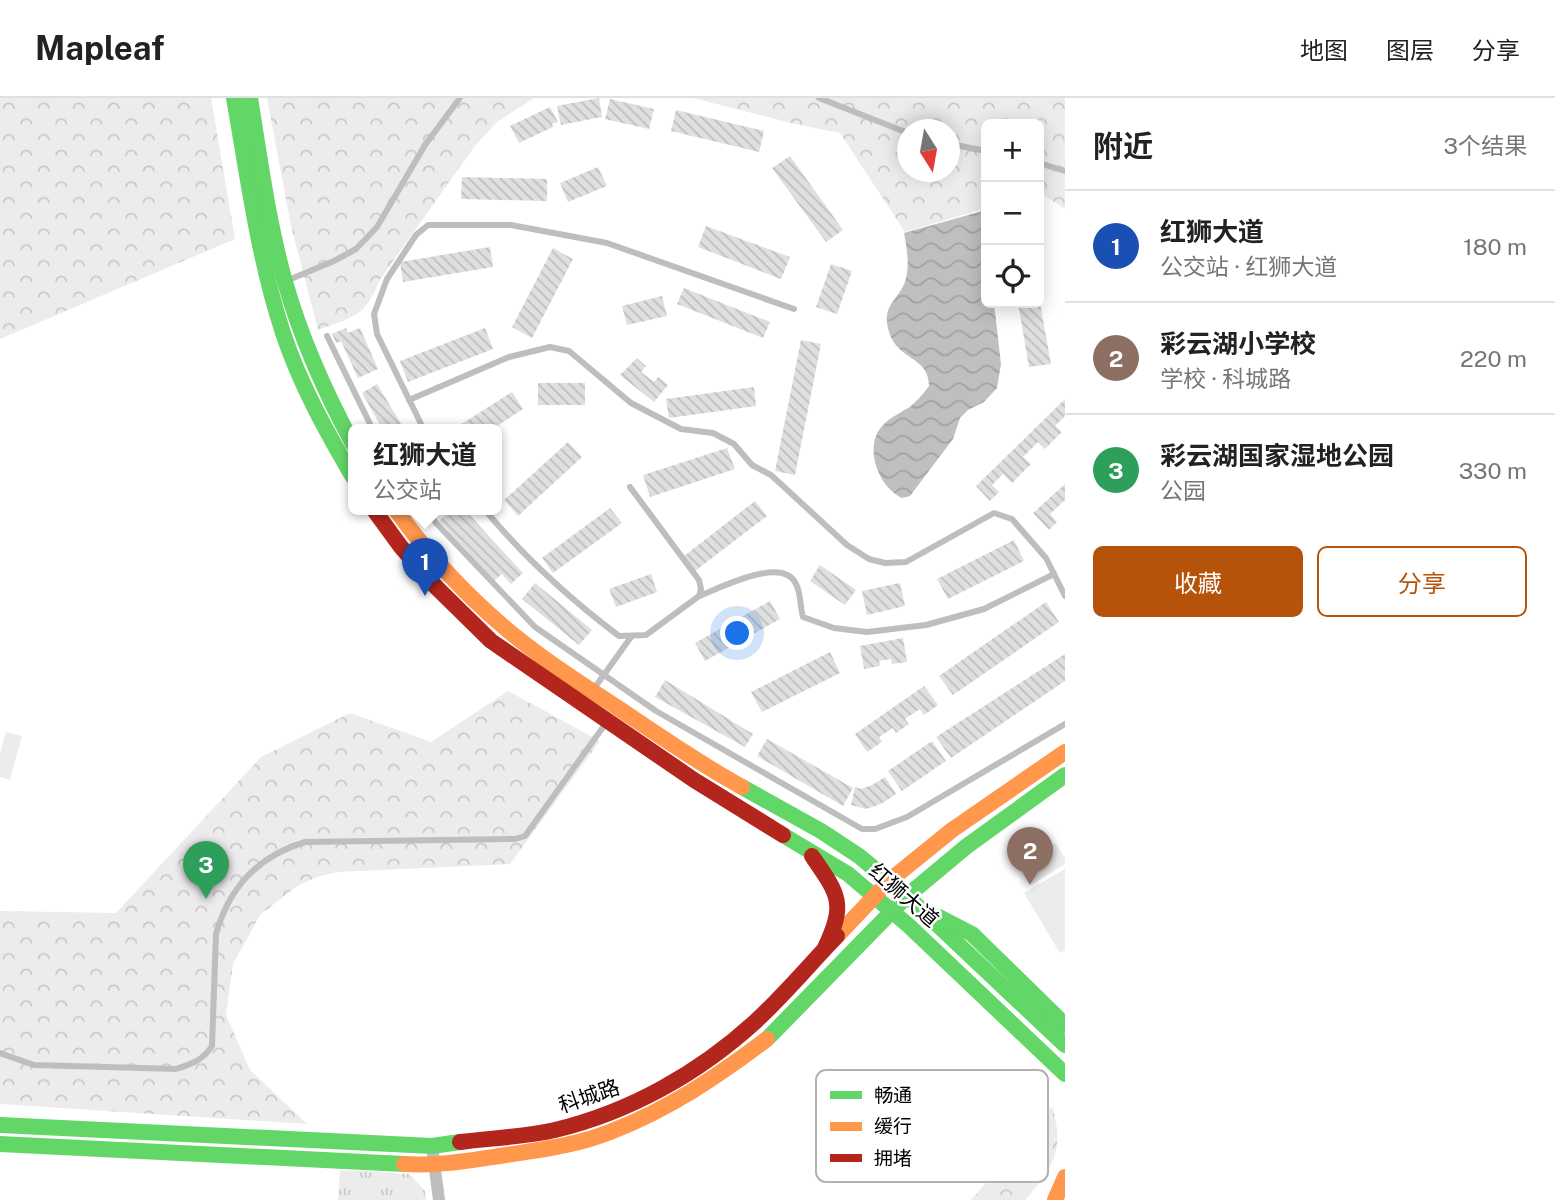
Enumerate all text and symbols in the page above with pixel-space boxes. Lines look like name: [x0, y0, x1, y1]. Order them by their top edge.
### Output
text: Mapleaf: [35, 29, 164, 67]
text: 地图: [1300, 36, 1348, 64]
text: 图层: [1386, 36, 1434, 64]
text: 分享: [1472, 36, 1520, 64]
north arrow: [897, 119, 960, 182]
map controls: [981, 119, 1044, 308]
button: +: [981, 119, 1044, 182]
text: 附近: [1093, 128, 1153, 164]
text: 3个结果: [1444, 132, 1527, 159]
button: −: [981, 182, 1044, 245]
text: 红狮大道: [1160, 216, 1264, 247]
text: 1: [1111, 233, 1121, 260]
text: 180 m: [1463, 233, 1527, 260]
button: locate: [981, 245, 1044, 308]
text: 公交站 · 红狮大道: [1160, 253, 1337, 280]
text: 彩云湖小学校: [1160, 328, 1316, 359]
text: 2: [1109, 345, 1123, 372]
text: 220 m: [1460, 345, 1527, 372]
text: 学校 · 科城路: [1160, 365, 1291, 392]
popup: [348, 424, 502, 515]
text: 红狮大道: [373, 439, 477, 470]
text: 彩云湖国家湿地公园: [1160, 440, 1394, 471]
text: 3: [1108, 457, 1124, 484]
text: 330 m: [1459, 457, 1527, 484]
text: 公交站: [373, 476, 442, 503]
text: 公园: [1160, 477, 1206, 504]
pin: 1: [402, 538, 448, 596]
button: 收藏: [1093, 546, 1303, 617]
button: 分享: [1317, 546, 1527, 617]
your location: [720, 616, 754, 650]
pin: 2: [1007, 827, 1053, 885]
pin: 3: [183, 841, 229, 899]
street label: 红狮大道: [864, 858, 944, 932]
legend: [816, 1070, 1048, 1182]
street label: 科城路: [555, 1074, 623, 1118]
text: 畅通: [874, 1084, 912, 1106]
text: 缓行: [874, 1115, 912, 1137]
text: 拥堵: [874, 1147, 912, 1169]

